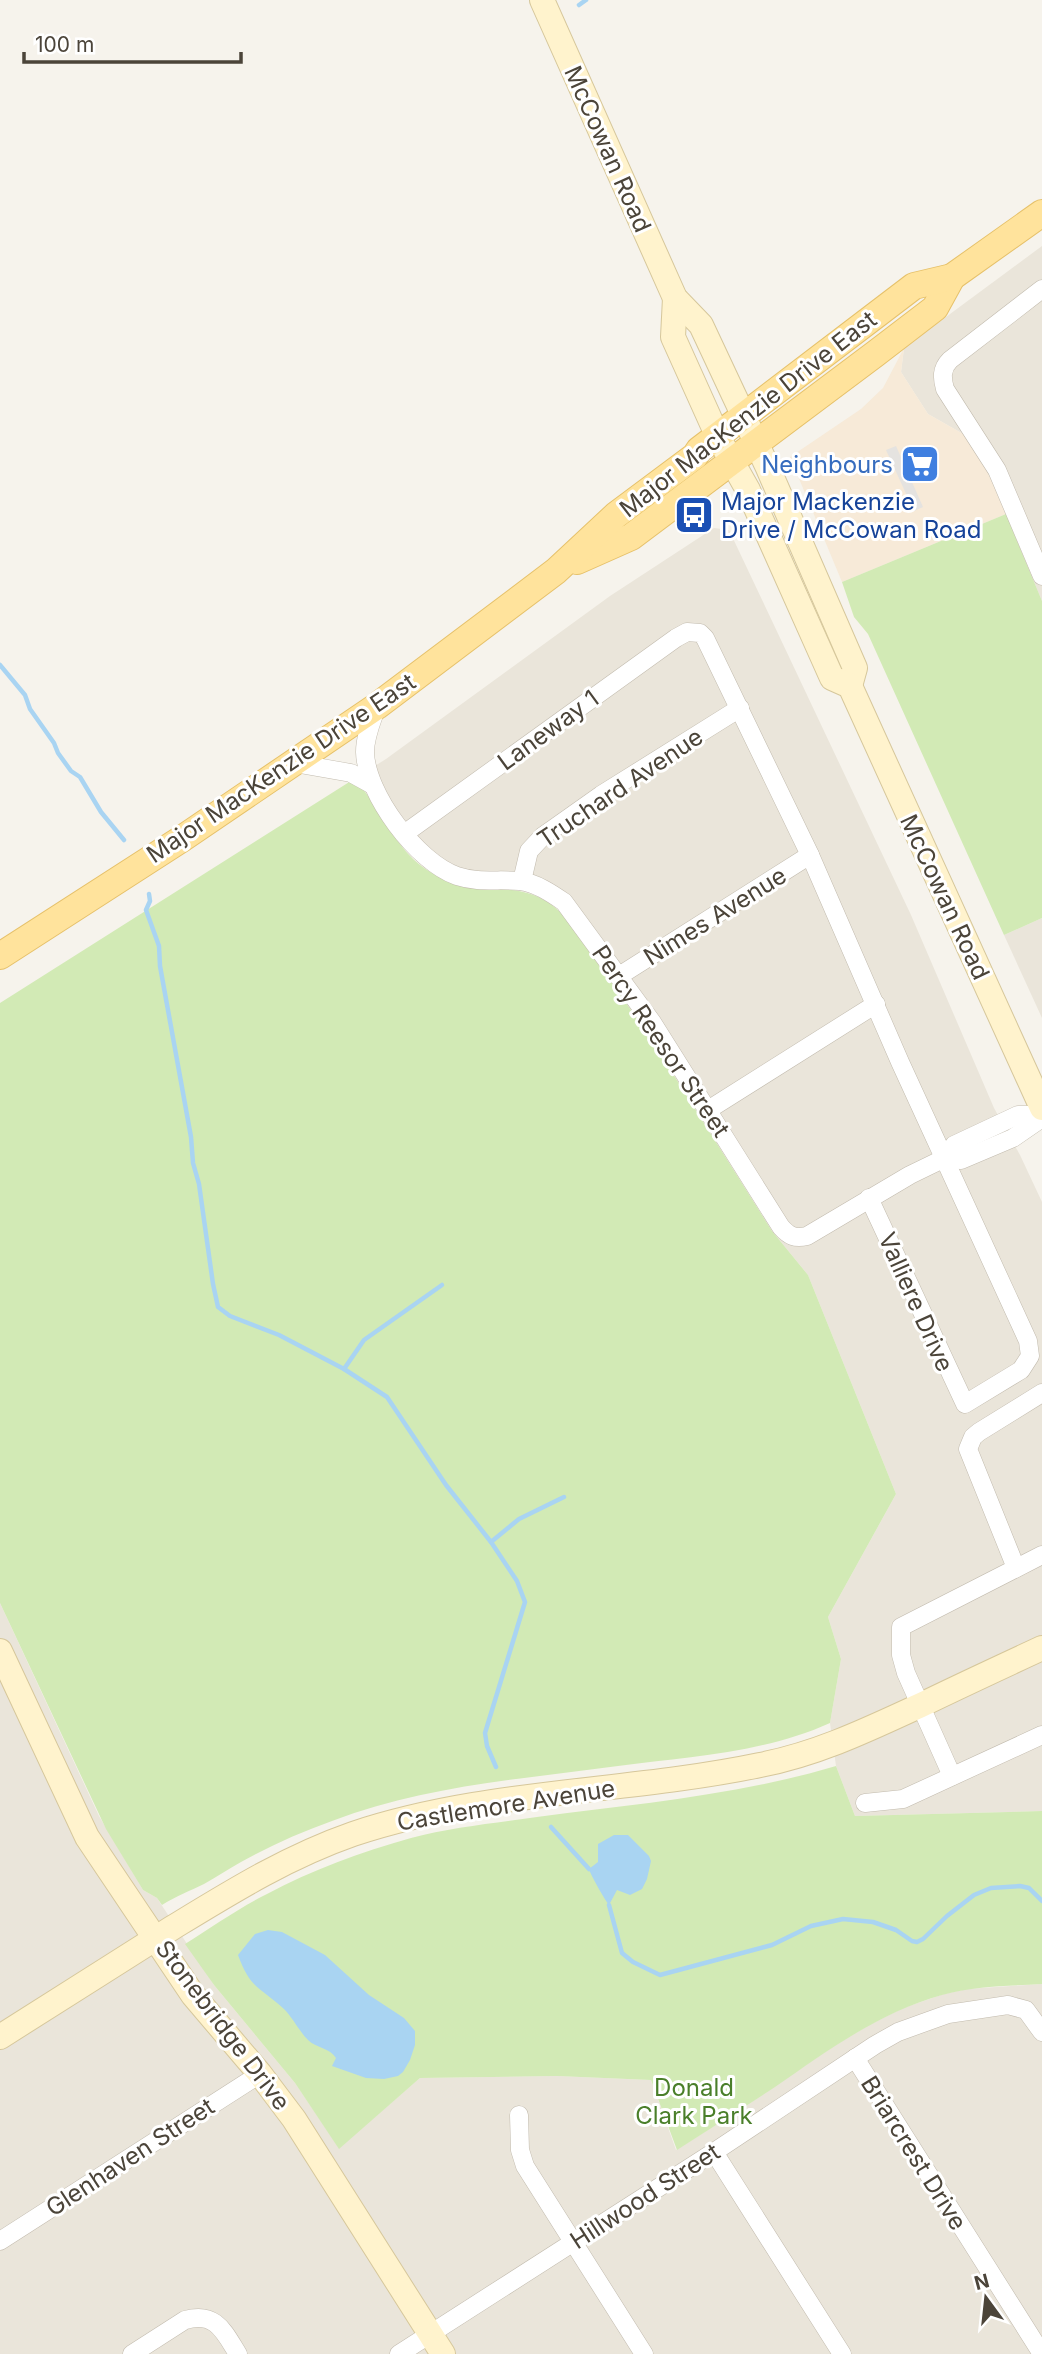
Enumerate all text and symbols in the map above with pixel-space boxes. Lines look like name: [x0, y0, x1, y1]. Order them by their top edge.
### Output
scale bar: [24, 21, 242, 65]
text: 100 m: [35, 32, 94, 57]
street label: McCowan Road: [558, 61, 658, 237]
street label: Major MacKenzie Drive East: [614, 305, 882, 523]
supermarket icon: Neighbours: [899, 443, 941, 485]
place label: Neighbours: [761, 450, 893, 479]
place label: Major Mackenzie Drive / McCowan Road: [721, 487, 982, 544]
bus stop icon: Major Mackenzie Drive / McCowan Road: [673, 494, 715, 536]
street label: Major MacKenzie Drive East: [141, 667, 421, 869]
street label: Laneway 1: [492, 684, 604, 776]
street label: Truchard Avenue: [532, 722, 708, 854]
street label: McCowan Road: [894, 810, 996, 984]
street label: Nimes Avenue: [638, 861, 792, 971]
street label: Percy Reesor Street: [586, 940, 736, 1142]
street label: Valliere Drive: [872, 1228, 960, 1376]
street label: Castlemore Avenue: [395, 1773, 617, 1837]
street label: Stonebridge Drive: [150, 1934, 296, 2116]
street label: Briarcrest Drive: [855, 2071, 973, 2235]
park label: Donald Clark Park: [635, 2073, 753, 2130]
street label: Glenhaven Street: [40, 2092, 220, 2222]
street label: Hillwood Street: [565, 2137, 725, 2255]
north arrow: [951, 2263, 1021, 2333]
text: N: [972, 2269, 992, 2295]

